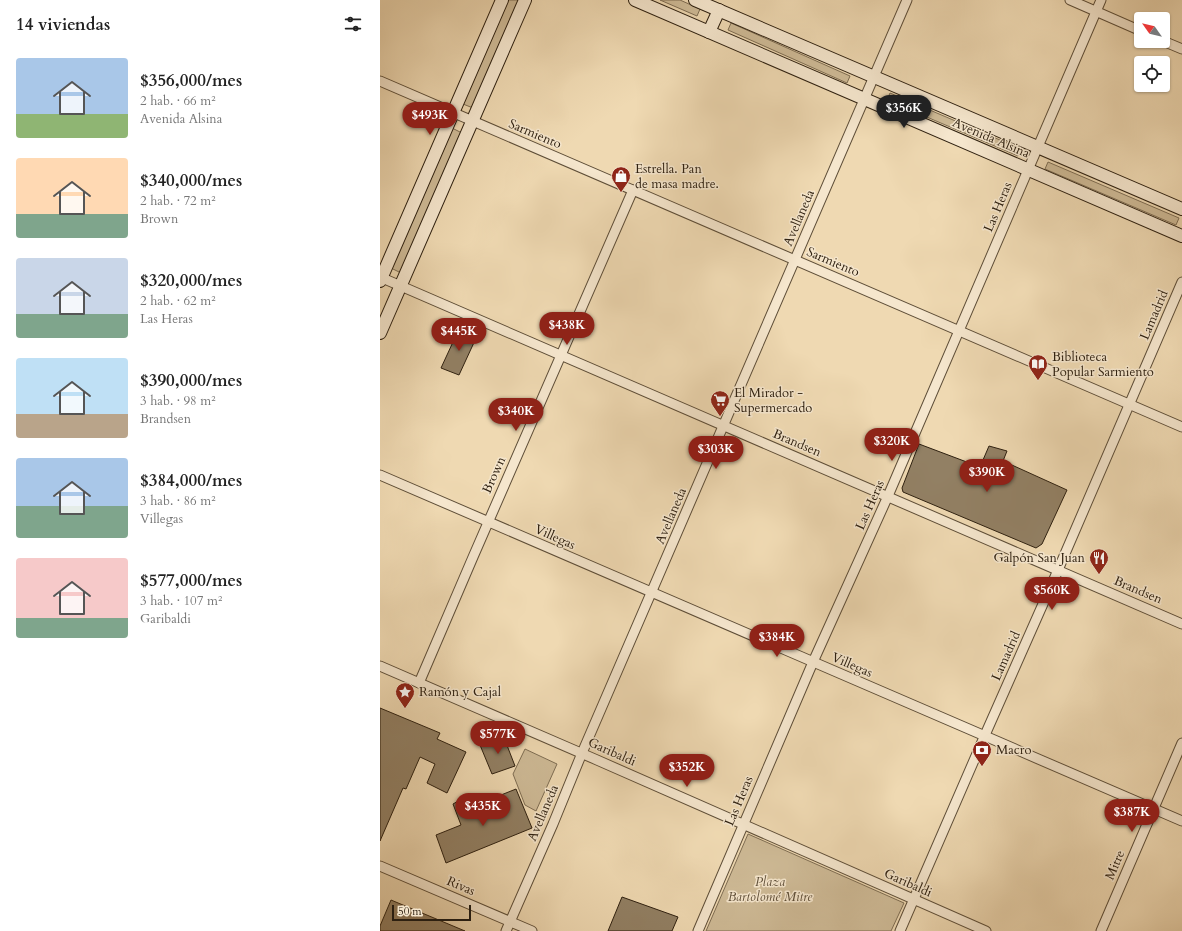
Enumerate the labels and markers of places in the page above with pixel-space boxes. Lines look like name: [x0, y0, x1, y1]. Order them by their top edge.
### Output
pin: $356K: [876, 95, 932, 129]
pin: $493K: [402, 102, 458, 136]
place label: Estrella. Pan de masa madre.: [635, 160, 719, 193]
shop icon: Estrella. Pan de masa madre.: [610, 165, 632, 193]
pin: $438K: [539, 312, 595, 346]
pin: $445K: [431, 318, 487, 352]
place label: Biblioteca Popular Sarmiento: [1052, 348, 1154, 381]
library icon: Biblioteca Popular Sarmiento: [1027, 353, 1049, 381]
place label: El Mirador - Supermercado: [734, 384, 812, 417]
supermarket icon: El Mirador - Supermercado: [709, 389, 731, 417]
pin: $340K: [488, 398, 544, 432]
pin: $320K: [864, 428, 920, 462]
pin: $303K: [688, 436, 744, 470]
pin: $390K: [959, 459, 1015, 493]
restaurant icon: Galpón San Juan: [1088, 547, 1110, 575]
place label: Galpón San Juan: [993, 549, 1086, 567]
pin: $560K: [1024, 577, 1080, 611]
pin: $384K: [749, 624, 805, 658]
place icon: Ramón y Cajal: [394, 681, 416, 709]
place label: Ramón y Cajal: [419, 683, 502, 701]
pin: $577K: [470, 721, 526, 755]
bank icon: Macro: [971, 739, 993, 767]
place label: Macro: [996, 741, 1032, 759]
pin: $352K: [659, 754, 715, 788]
pin: $435K: [455, 793, 511, 827]
pin: $387K: [1104, 799, 1160, 833]

